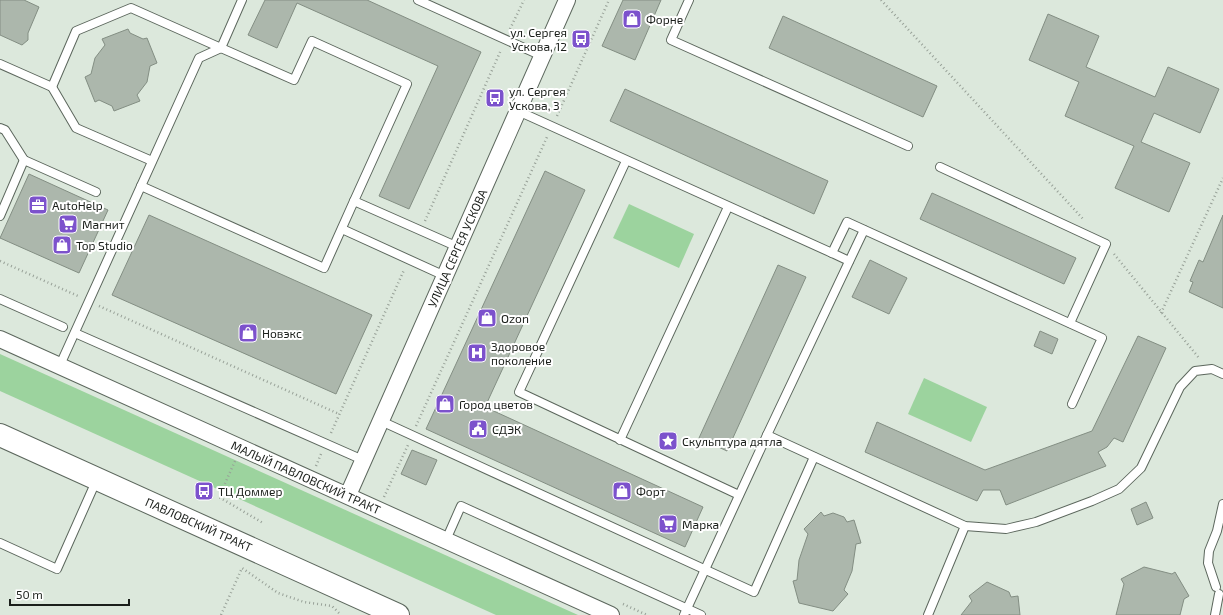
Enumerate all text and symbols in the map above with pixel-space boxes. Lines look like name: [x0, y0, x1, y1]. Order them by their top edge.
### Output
shop icon: Форне: [621, 8, 643, 30]
place label: Форне: [646, 12, 683, 26]
place label: ул. Сергея Ускова, 12: [510, 25, 567, 53]
bus stop icon: ул. Сергея Ускова, 12: [570, 28, 592, 50]
place label: ул. Сергея Ускова, 3: [509, 84, 566, 112]
bus stop icon: ул. Сергея Ускова, 3: [484, 87, 506, 109]
street label: УЛИЦА СЕРГЕЯ УСКОВА: [425, 186, 490, 309]
office icon: AutoHelp: [27, 194, 49, 216]
place label: AutoHelp: [52, 198, 103, 212]
supermarket icon: Магнит: [57, 213, 79, 235]
place label: Магнит: [82, 217, 125, 231]
shop icon: Top Studio: [51, 234, 73, 256]
place label: Top Studio: [76, 238, 133, 252]
shop icon: Ozon: [476, 307, 498, 329]
place label: Ozon: [501, 311, 529, 325]
shop icon: Новэкс: [237, 322, 259, 344]
place label: Новэкс: [262, 326, 302, 340]
place label: Здоровое поколение: [491, 339, 552, 367]
hospital icon: Здоровое поколение: [466, 342, 488, 364]
shop icon: Город цветов: [434, 393, 456, 415]
place label: Город цветов: [459, 397, 533, 411]
public building icon: СДЭК: [467, 418, 489, 440]
place label: СДЭК: [492, 422, 521, 436]
place icon: Скульптура дятла: [657, 430, 679, 452]
place label: Скульптура дятла: [682, 434, 782, 449]
street label: МАЛЫЙ ПАВЛОВСКИЙ ТРАКТ: [229, 438, 383, 516]
bus stop icon: ТЦ Доммер: [193, 480, 215, 502]
shop icon: Форт: [611, 480, 633, 502]
place label: ТЦ Доммер: [218, 484, 283, 498]
place label: Форт: [636, 484, 666, 498]
street label: ПАВЛОВСКИЙ ТРАКТ: [144, 494, 254, 554]
supermarket icon: Марка: [657, 513, 679, 535]
place label: Марка: [682, 517, 719, 531]
scale bar: [10, 581, 129, 607]
text: 50 m: [16, 587, 43, 601]

